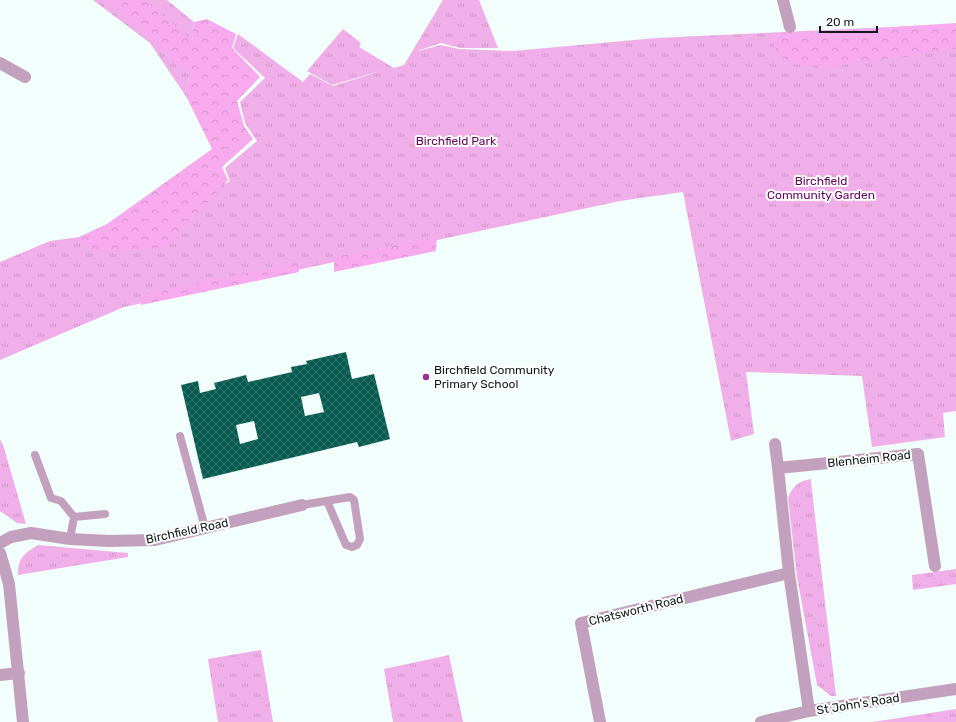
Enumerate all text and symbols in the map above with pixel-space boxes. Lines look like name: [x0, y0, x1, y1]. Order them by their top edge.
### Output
scale bar: [820, 8, 877, 34]
text: 20 m: [826, 15, 854, 29]
park label: Birchfield Park: [416, 134, 497, 148]
park label: Birchfield Community Garden: [767, 174, 875, 202]
place label: Birchfield Community Primary School: [434, 363, 555, 391]
marker: Birchfield Community Primary School: [421, 372, 431, 382]
street label: Blenheim Road: [827, 448, 911, 470]
street label: Birchfield Road: [144, 515, 230, 547]
street label: Chatsworth Road: [587, 591, 685, 629]
street label: St John's Road: [816, 691, 900, 717]

